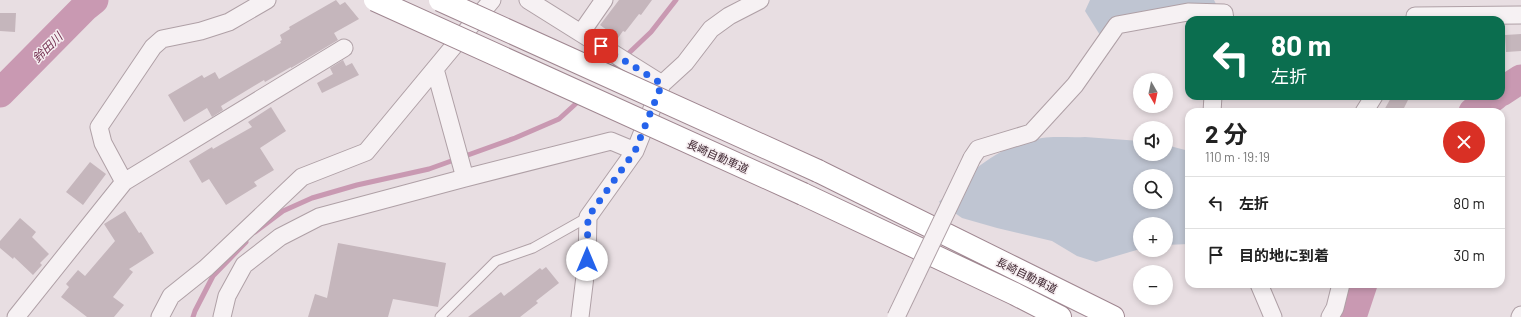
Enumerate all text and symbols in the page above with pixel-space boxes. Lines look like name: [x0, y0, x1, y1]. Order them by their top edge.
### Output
water label: 鈴田川: [29, 28, 66, 65]
text: 80 m: [1271, 28, 1331, 62]
pin: [584, 29, 618, 63]
icon: left: [1205, 32, 1257, 84]
icon: arrive: [590, 35, 612, 57]
text: 左折: [1271, 65, 1307, 87]
north arrow: [1133, 73, 1173, 113]
map controls: [1133, 73, 1173, 305]
text: 2 分: [1205, 119, 1247, 148]
button: sound: [1133, 121, 1173, 161]
button: close: [1443, 121, 1485, 163]
street label: 長崎自動車道: [685, 137, 751, 175]
text: 110 m · 19:19: [1205, 149, 1270, 165]
button: search: [1133, 169, 1173, 209]
icon: left: [1205, 192, 1227, 214]
text: 左折: [1239, 194, 1269, 212]
text: 80 m: [1453, 194, 1485, 212]
button: +: [1133, 217, 1173, 257]
position arrow: [566, 239, 608, 281]
icon: arrive: [1205, 244, 1227, 266]
text: 目的地に到着: [1239, 246, 1329, 264]
text: 30 m: [1453, 246, 1485, 264]
street label: 長崎自動車道: [994, 255, 1060, 295]
button: −: [1133, 265, 1173, 305]

